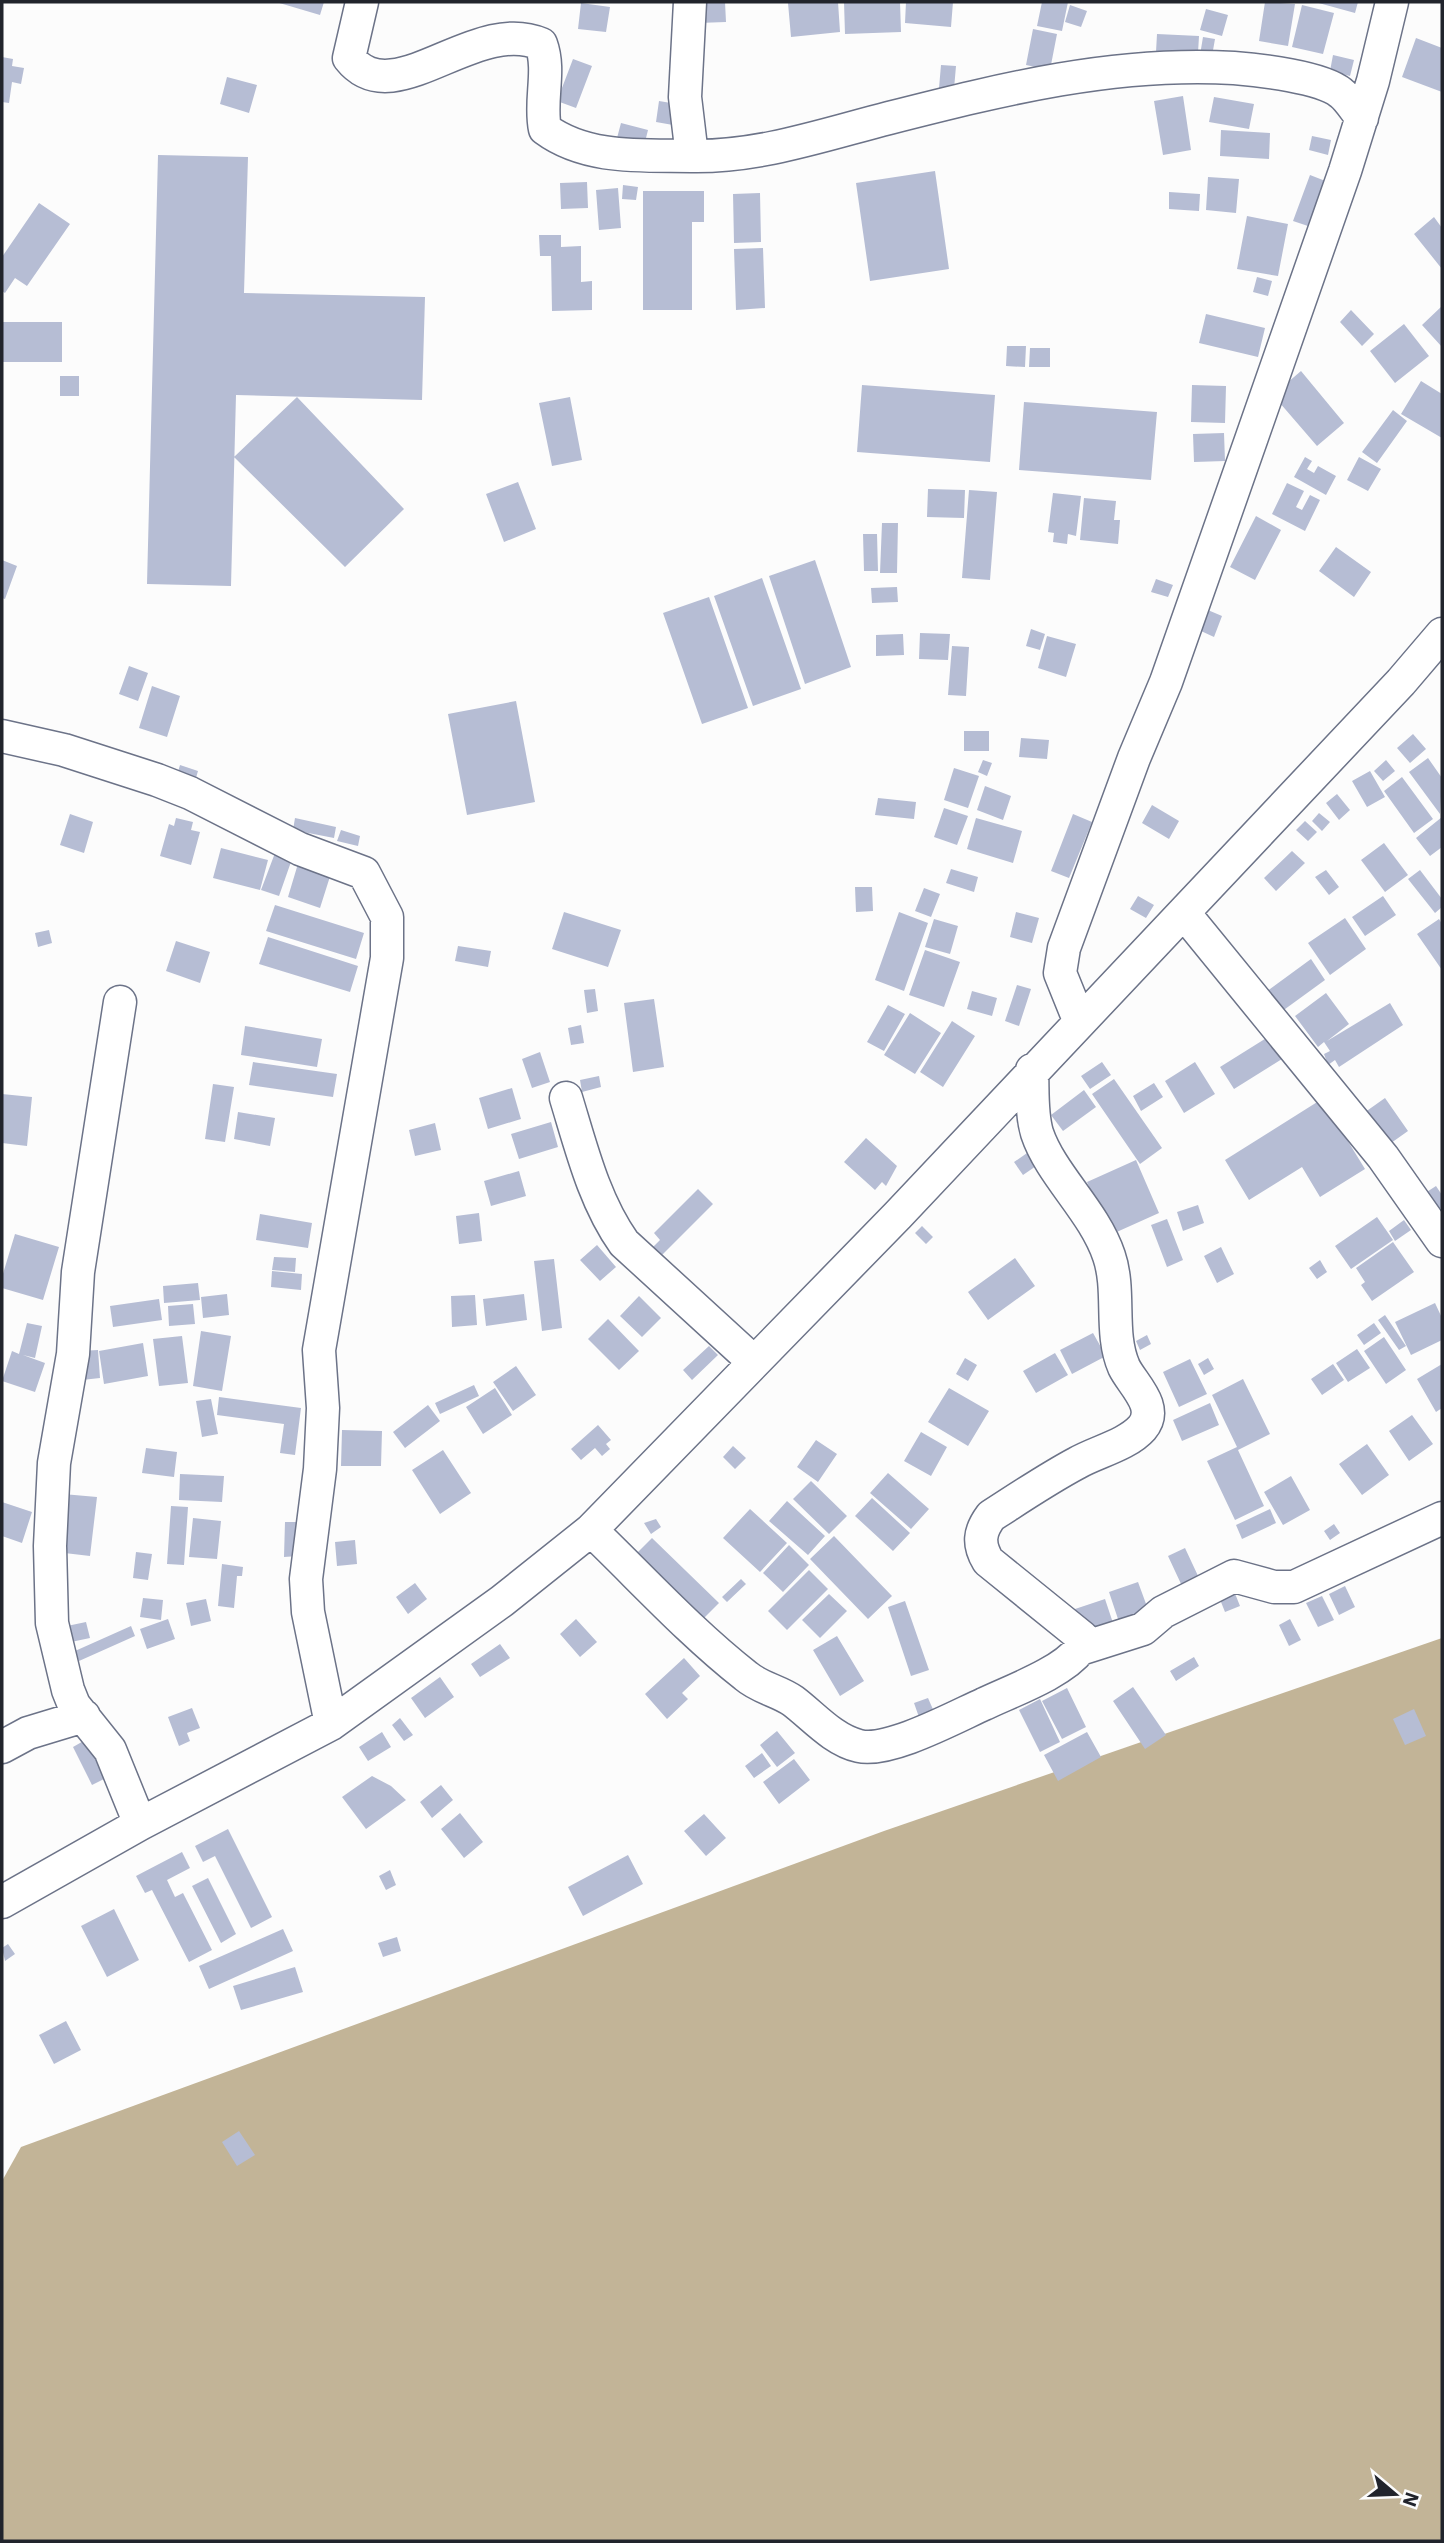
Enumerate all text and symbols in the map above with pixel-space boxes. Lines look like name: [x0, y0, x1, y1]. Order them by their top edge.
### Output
north arrow: [1360, 2459, 1430, 2529]
text: N: [1397, 2489, 1425, 2510]

